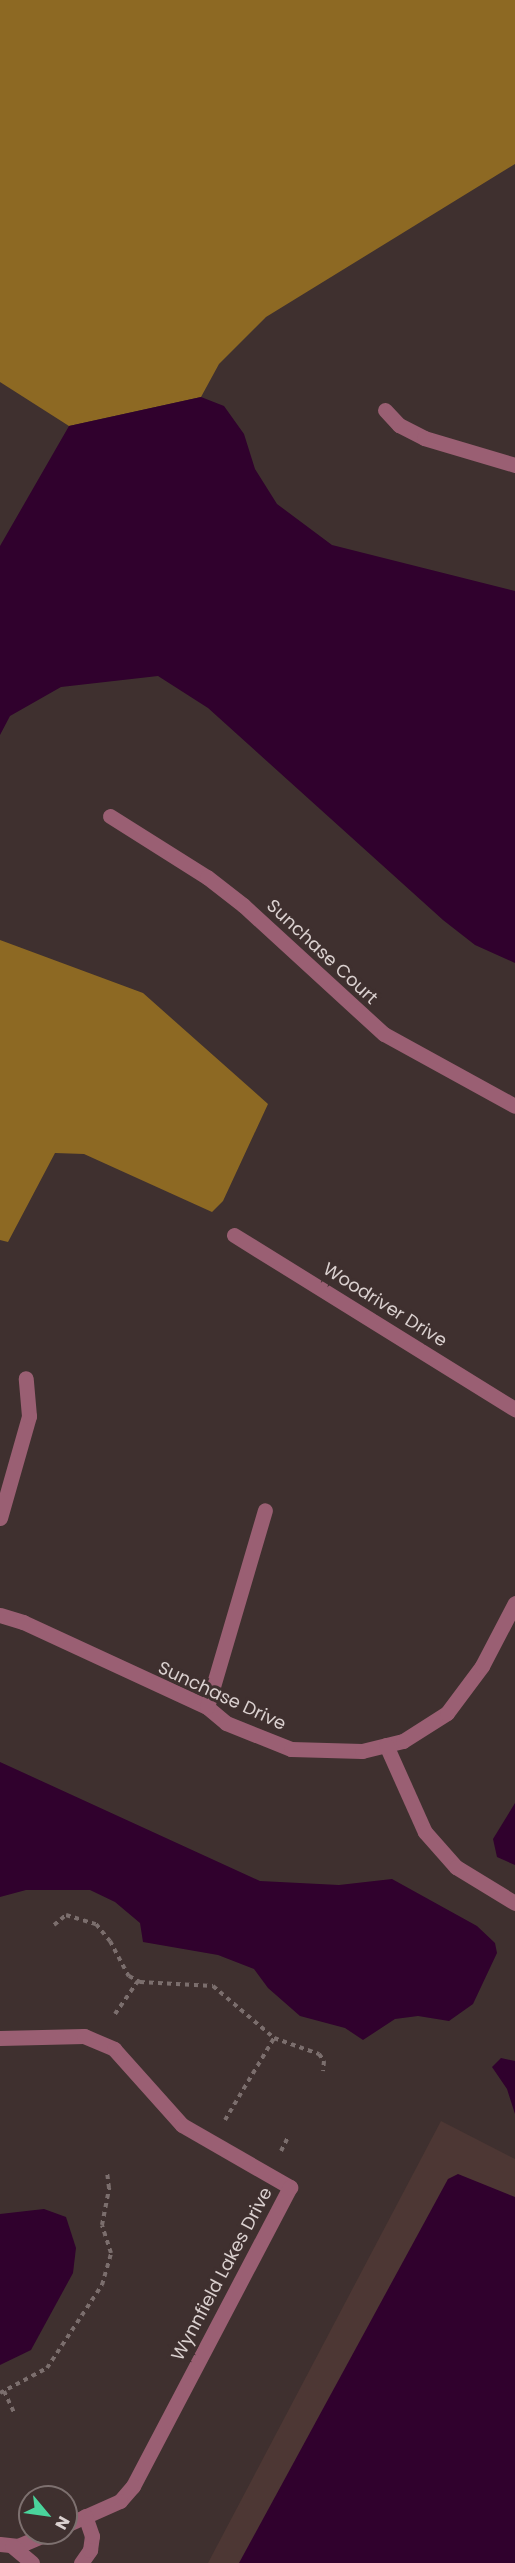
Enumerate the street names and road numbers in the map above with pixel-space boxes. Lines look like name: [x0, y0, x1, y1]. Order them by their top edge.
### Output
street label: Sunchase Court: [262, 895, 382, 1009]
street label: Woodriver Drive: [319, 1258, 451, 1352]
street label: Sunchase Drive: [155, 1657, 289, 1735]
street label: Wynnfield Lakes Drive: [167, 2184, 277, 2364]

